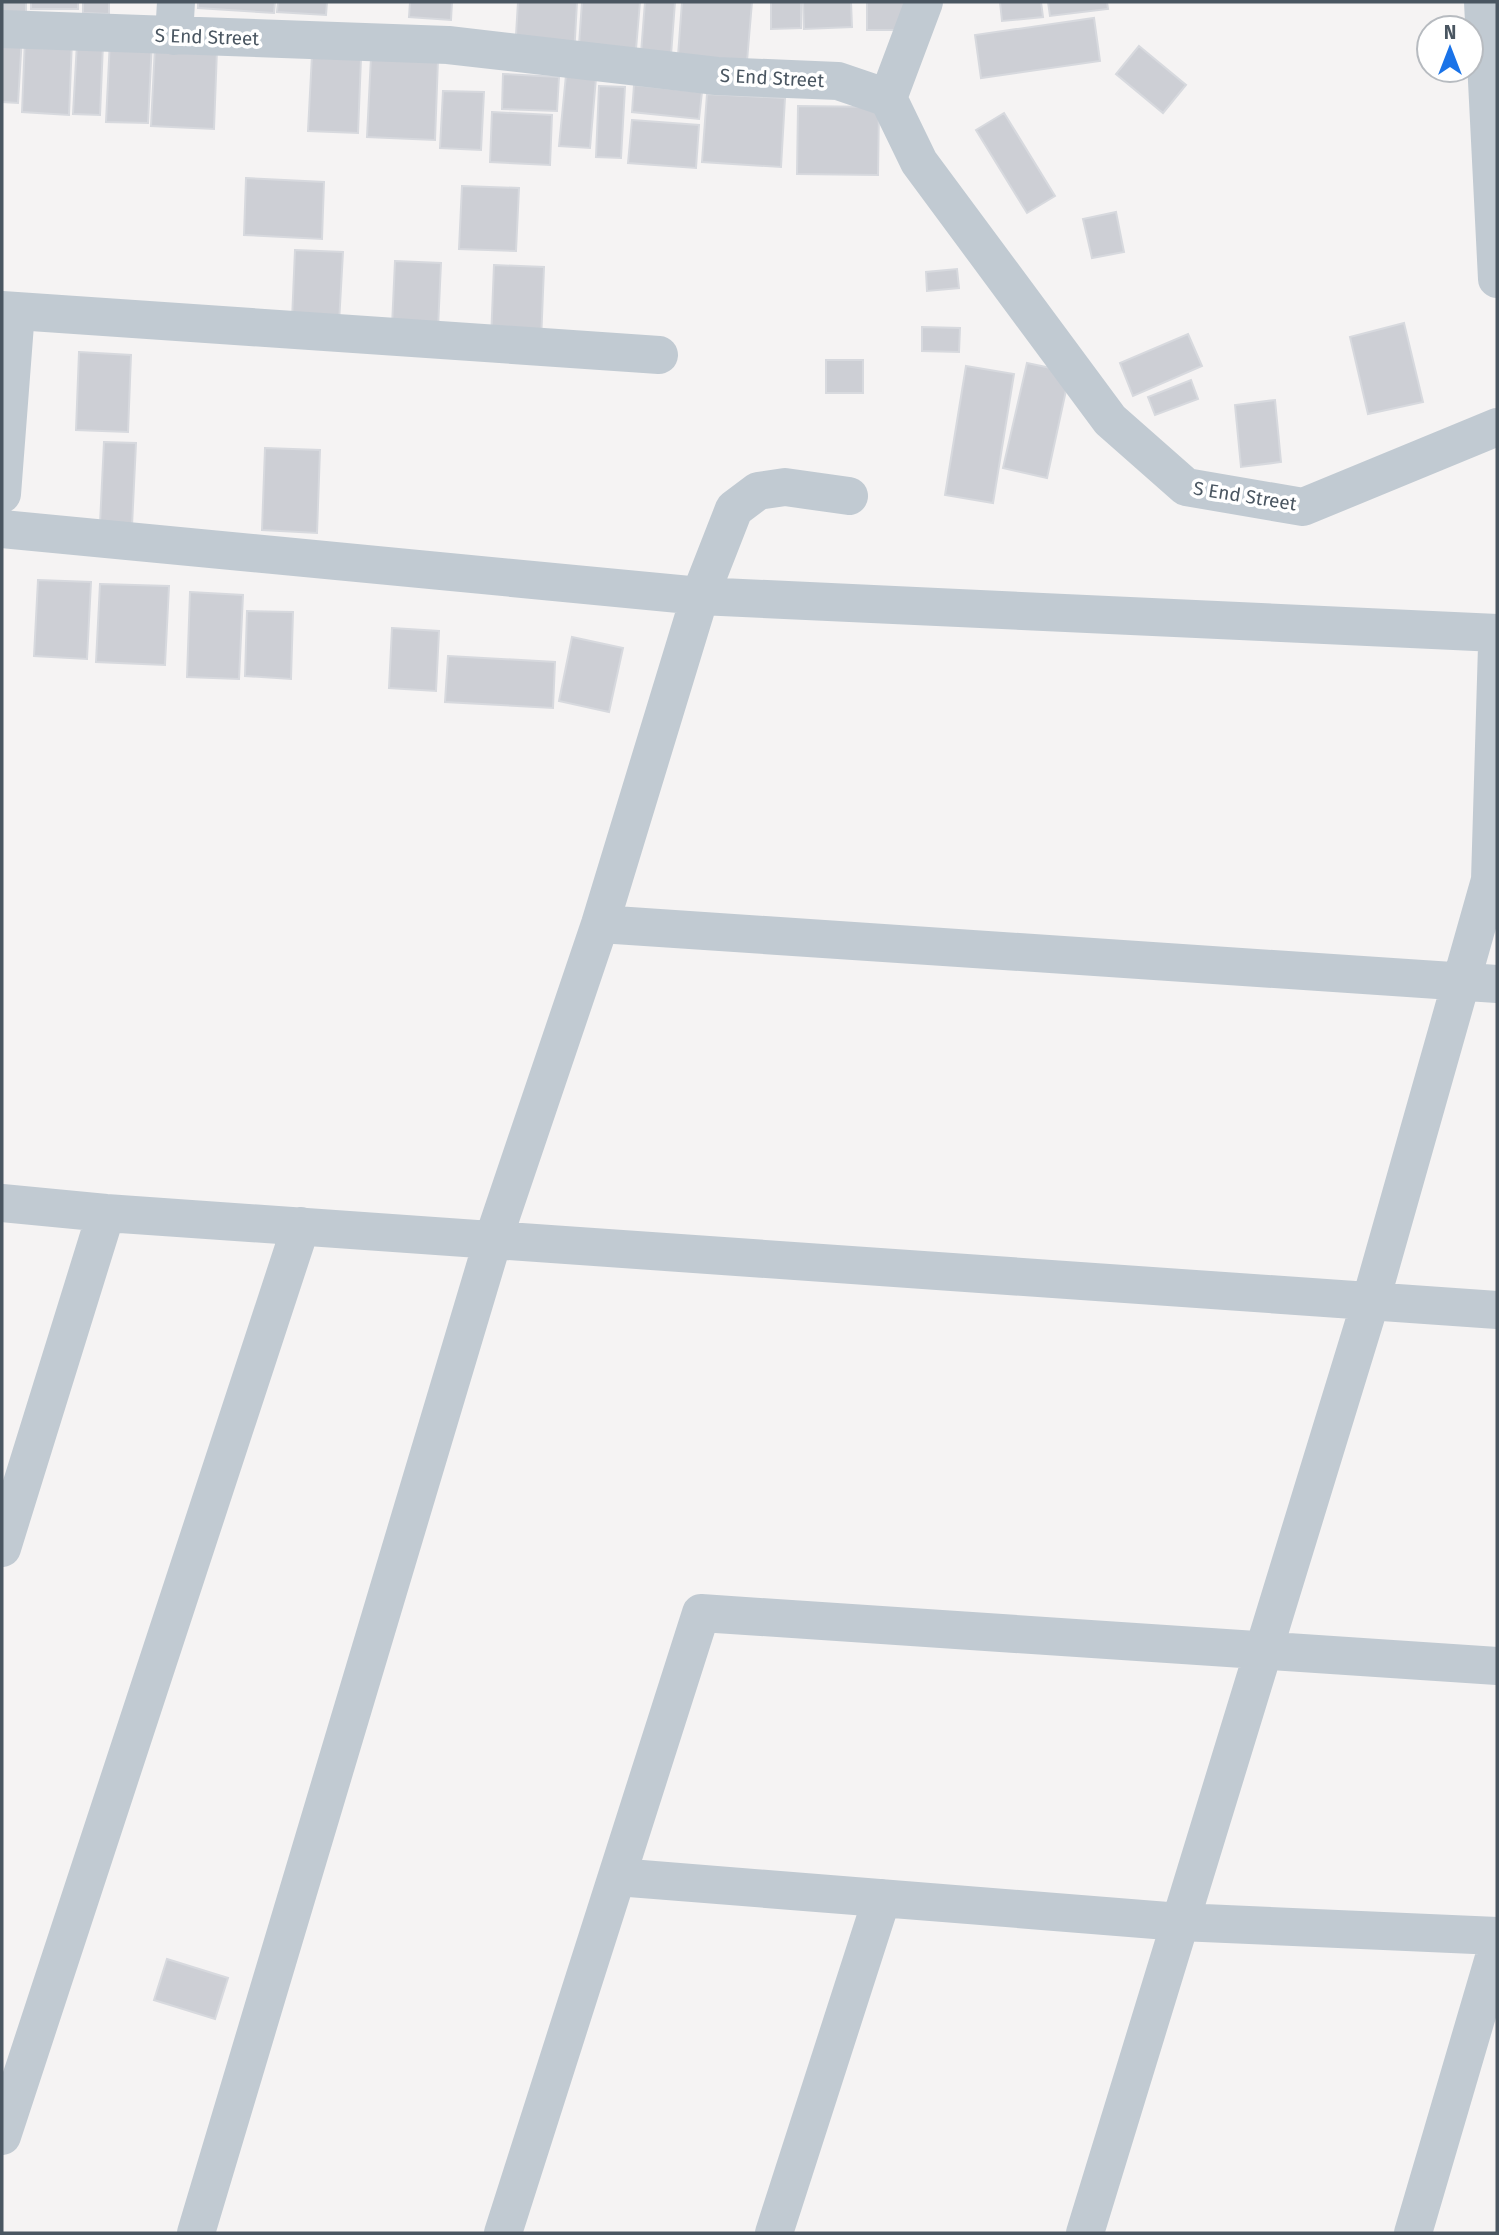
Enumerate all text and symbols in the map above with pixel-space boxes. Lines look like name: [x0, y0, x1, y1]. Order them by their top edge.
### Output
north arrow: [1415, 14, 1485, 84]
text: N: [1444, 21, 1456, 44]
street label: S End Street: [154, 24, 260, 50]
street label: S End Street: [719, 64, 825, 92]
street label: S End Street: [1192, 476, 1299, 516]

